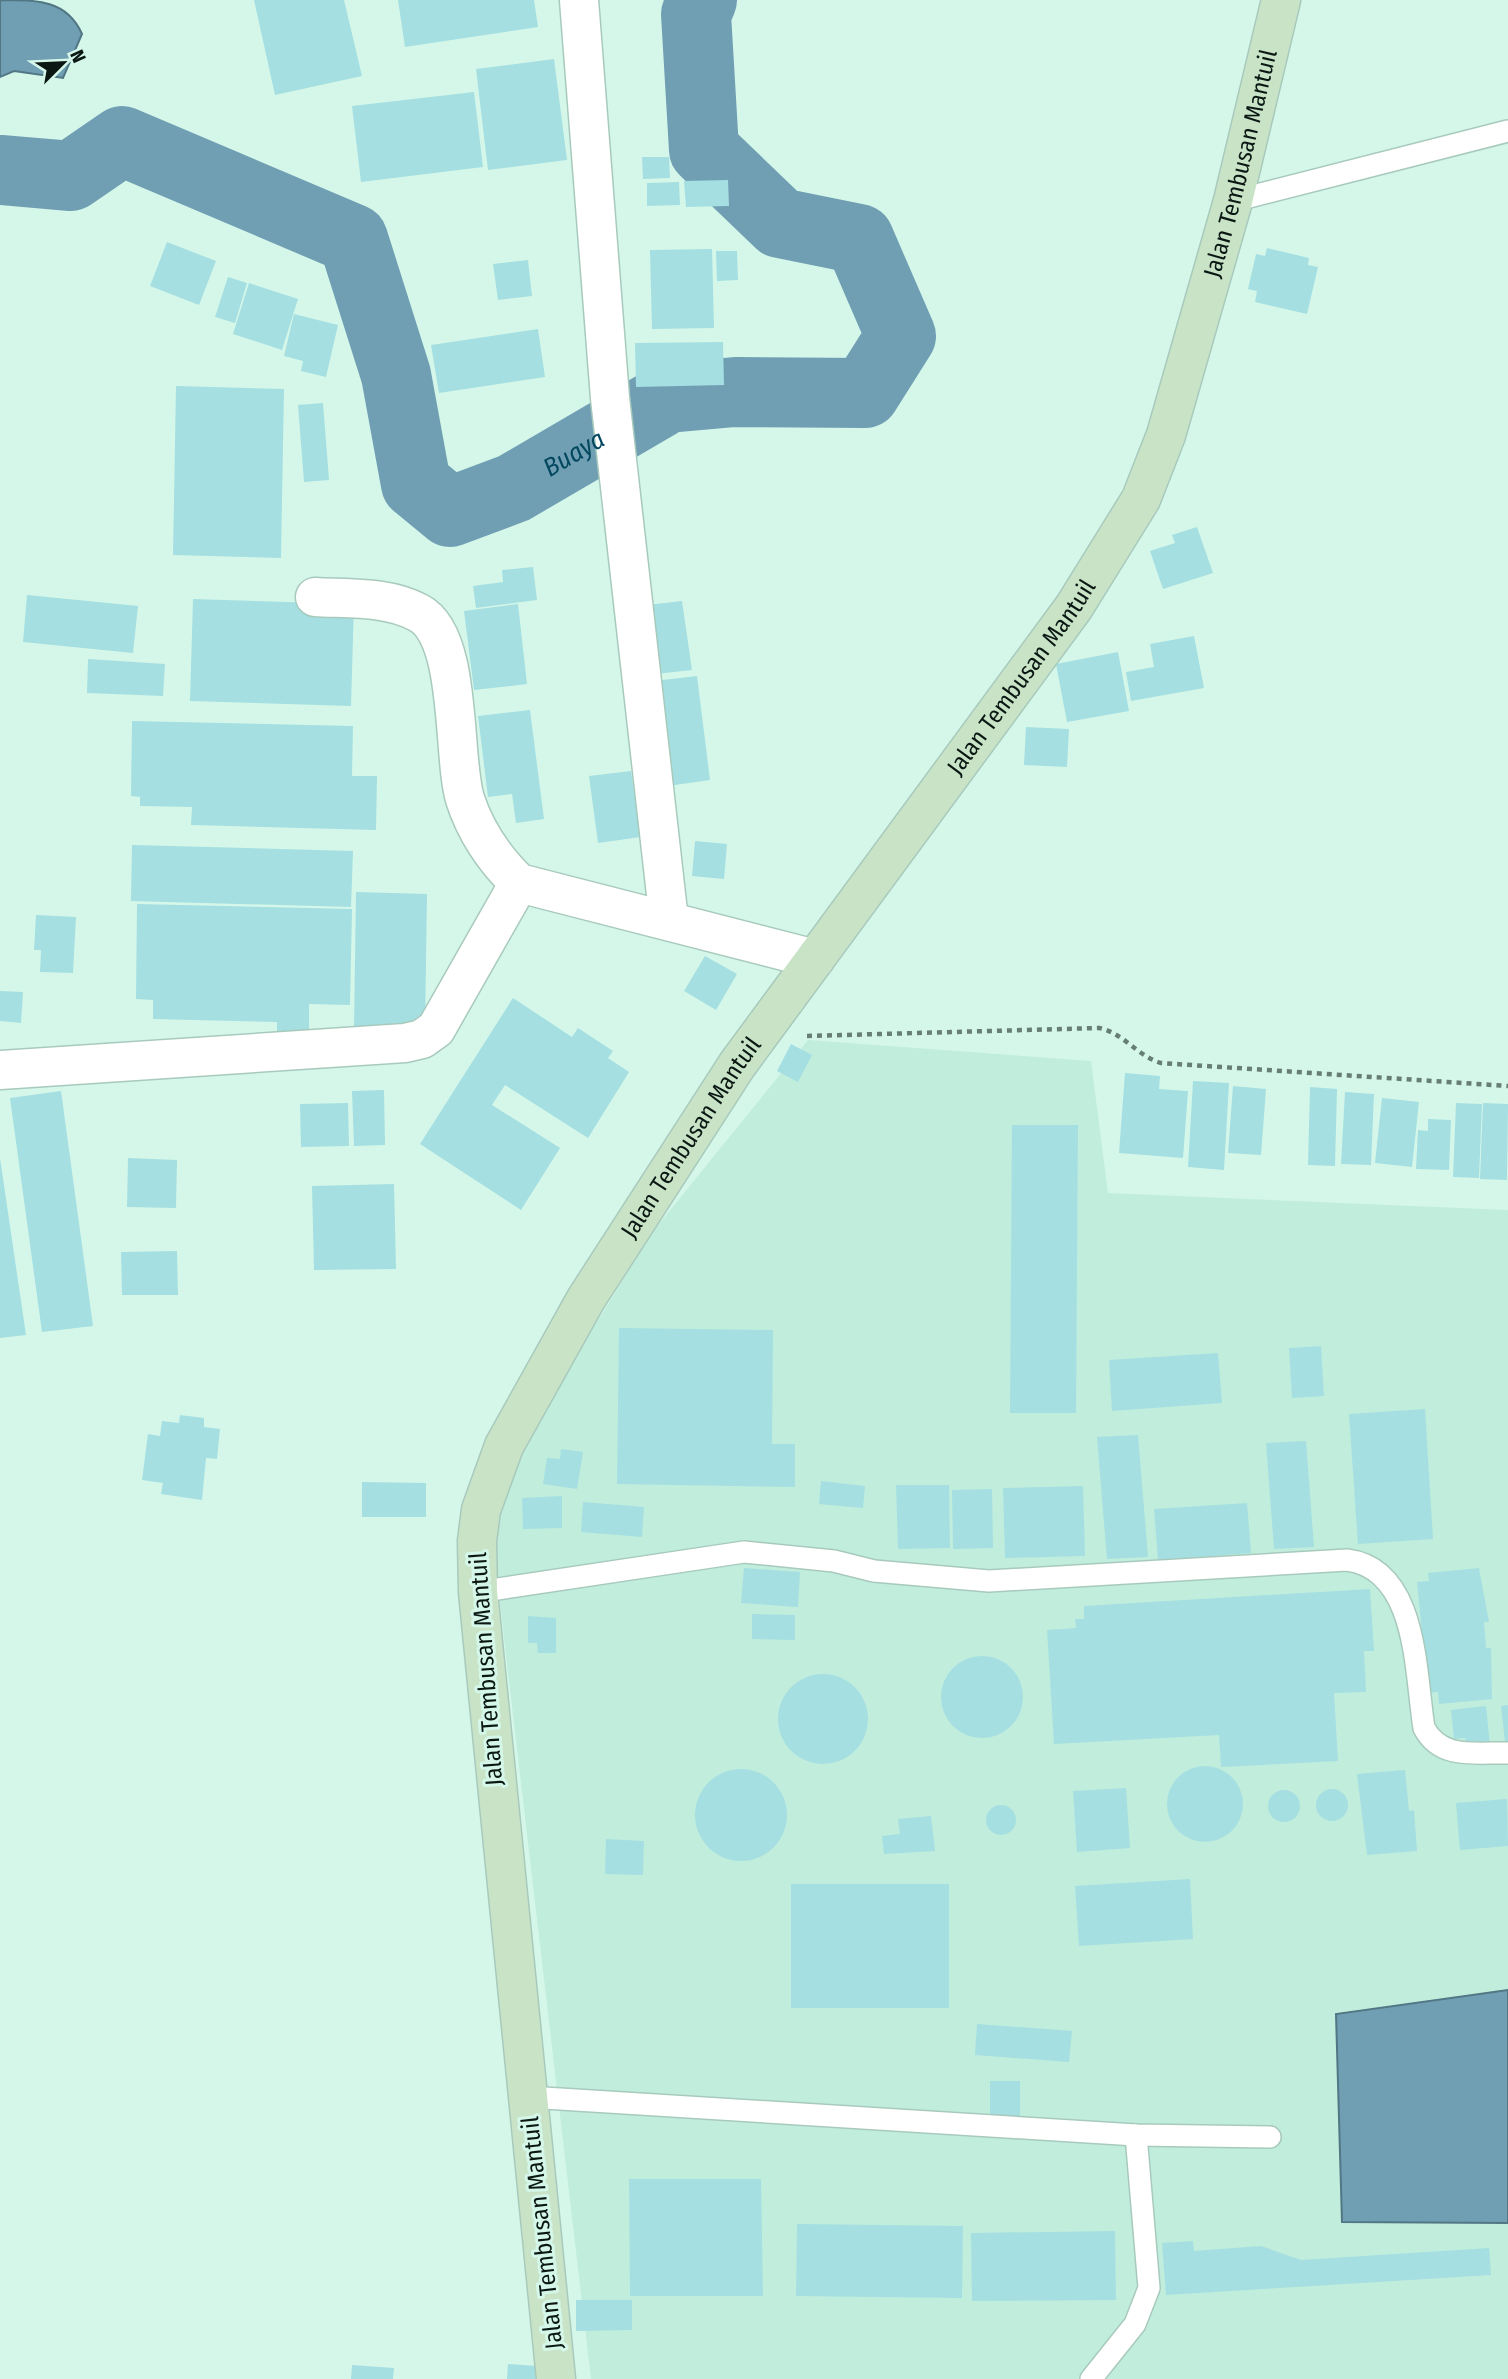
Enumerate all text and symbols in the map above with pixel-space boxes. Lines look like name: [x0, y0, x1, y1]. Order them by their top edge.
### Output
north arrow: [28, 28, 98, 98]
text: N: [65, 46, 91, 66]
street label: Jalan Tembusan Mantuil: [1198, 47, 1283, 281]
water label: Buaya: [538, 424, 610, 484]
street label: Jalan Tembusan Mantuil: [941, 574, 1101, 780]
street label: Jalan Tembusan Mantuil: [615, 1032, 767, 1243]
street label: Jalan Tembusan Mantuil: [464, 1551, 508, 1787]
street label: Jalan Tembusan Mantuil: [516, 2115, 568, 2351]

